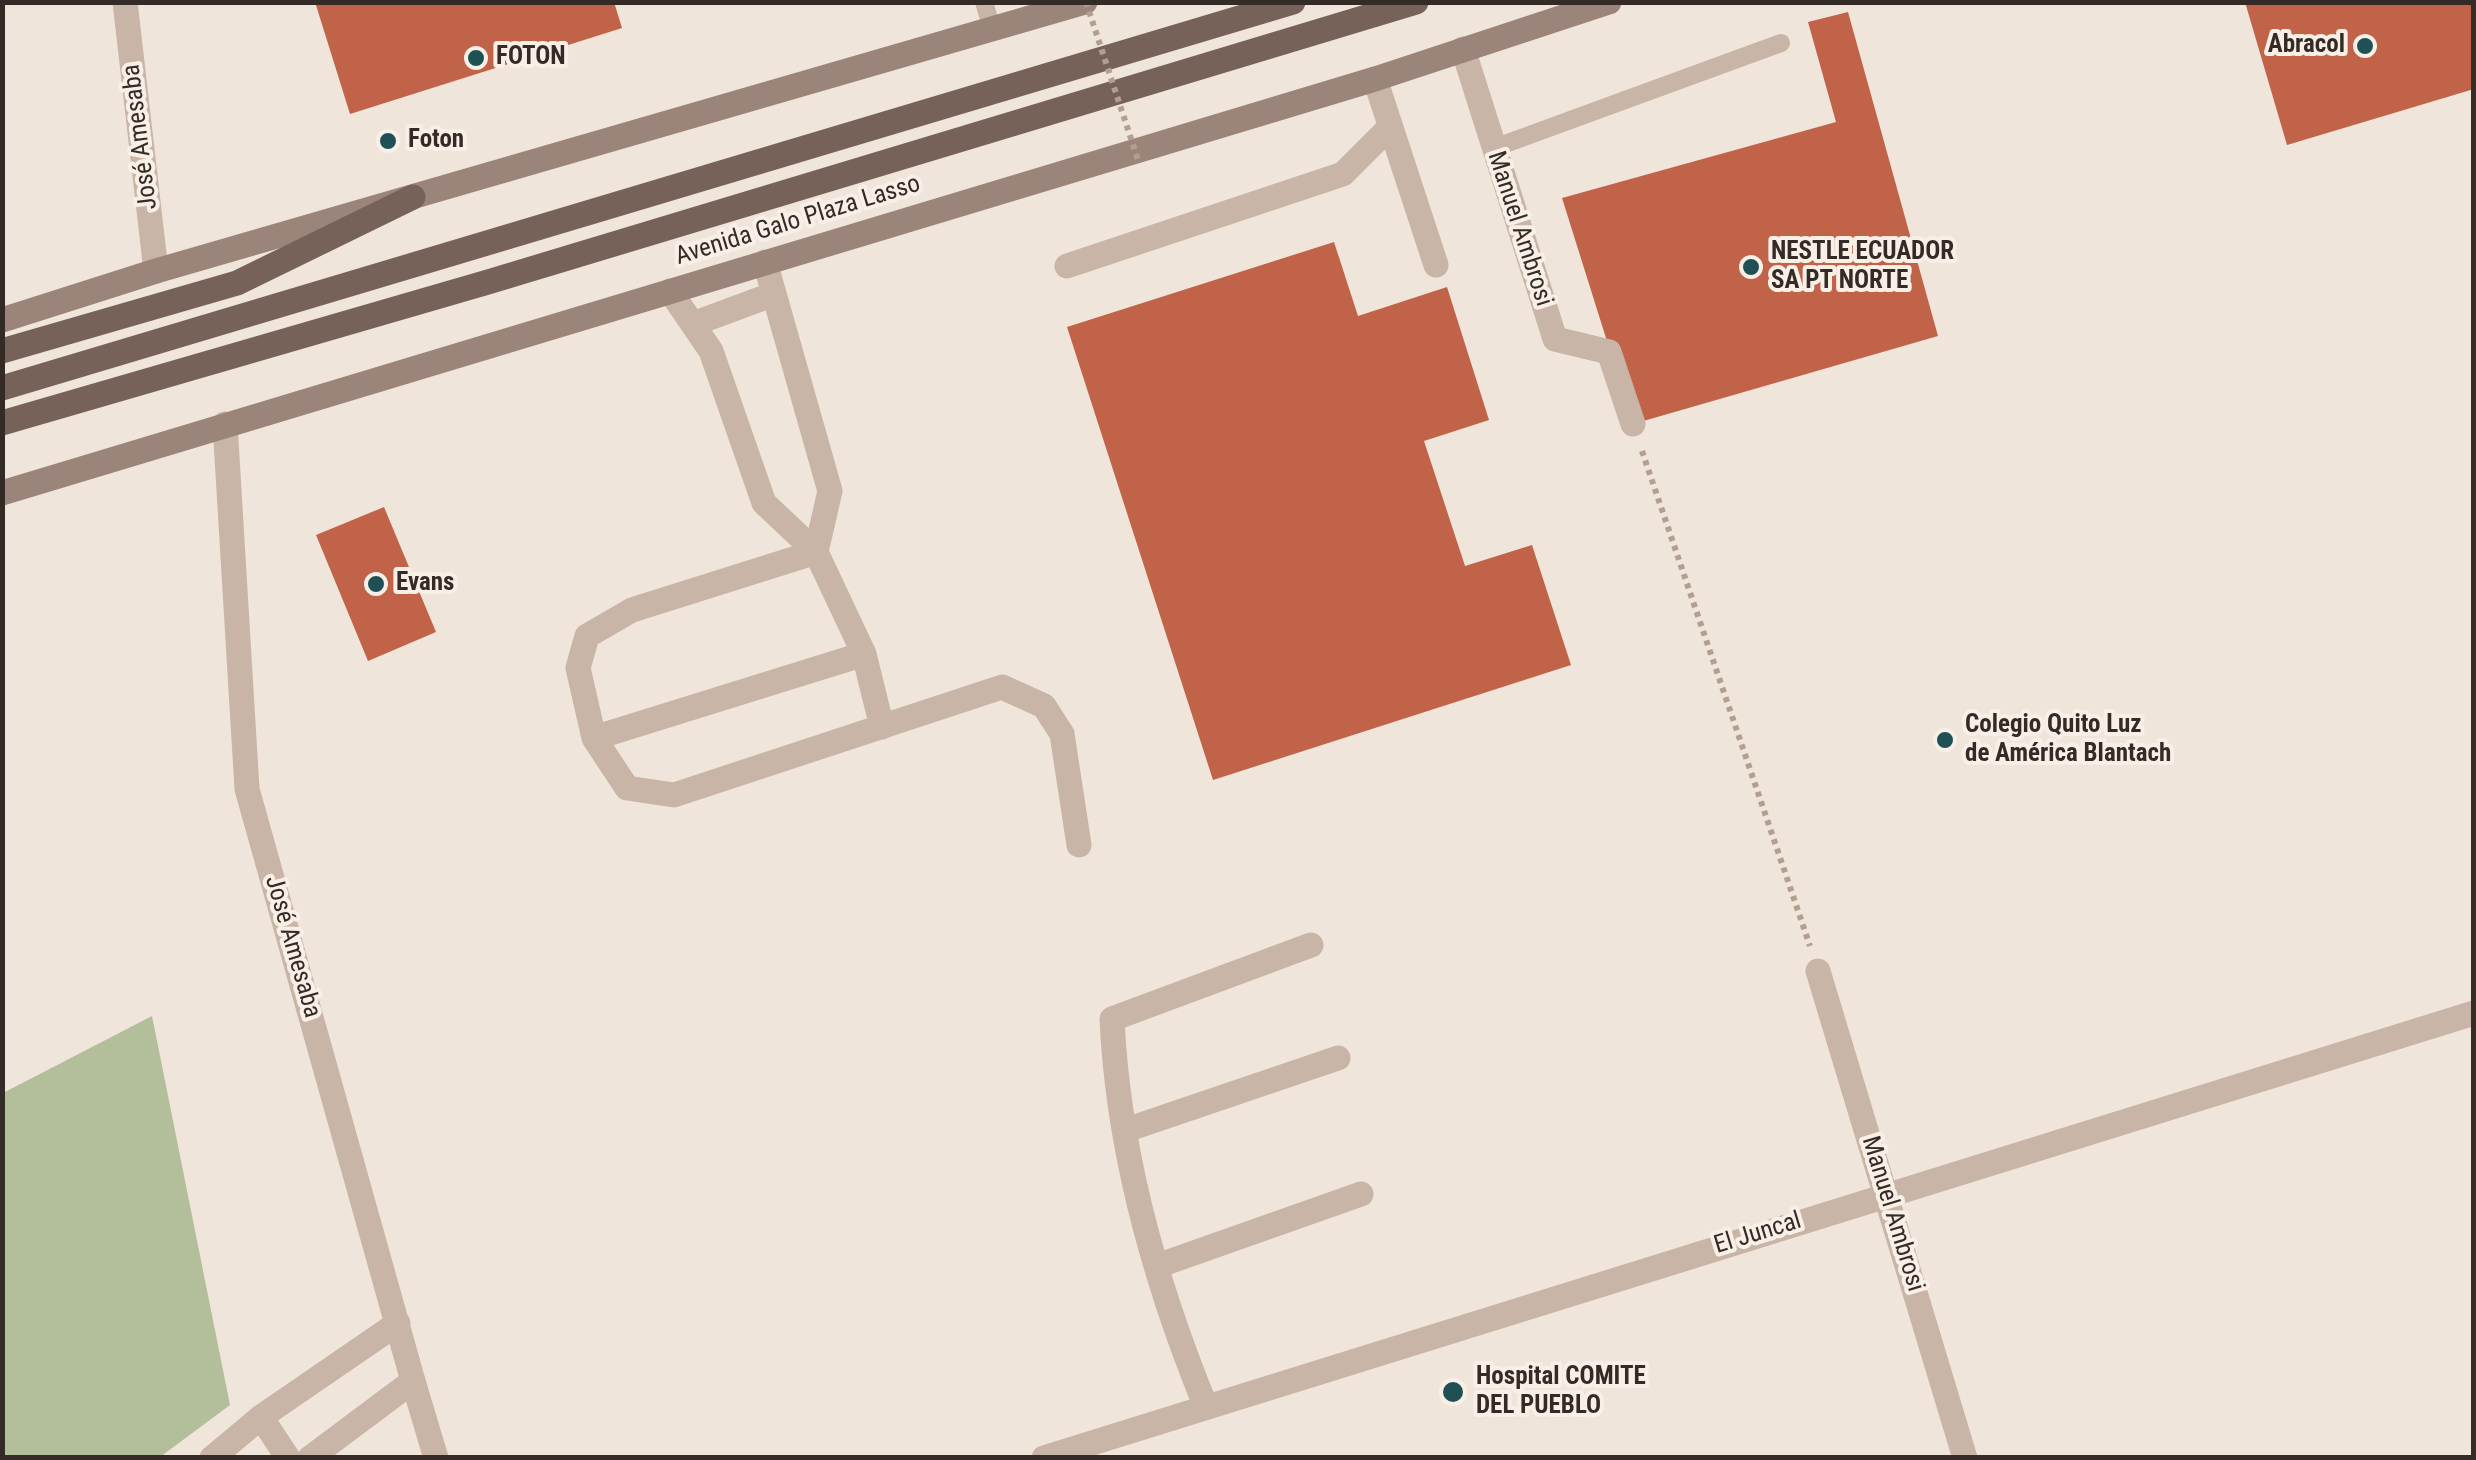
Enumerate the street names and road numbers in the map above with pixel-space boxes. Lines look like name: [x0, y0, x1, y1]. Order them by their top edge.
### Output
street label: José Amesaba: [117, 63, 165, 211]
street label: Manuel Ambrosi: [1480, 148, 1558, 310]
street label: Avenida Galo Plaza Lasso: [672, 169, 924, 273]
street label: José Amesaba: [257, 873, 327, 1021]
street label: Manuel Ambrosi: [1854, 1133, 1930, 1295]
street label: El Juncal: [1711, 1207, 1805, 1261]

